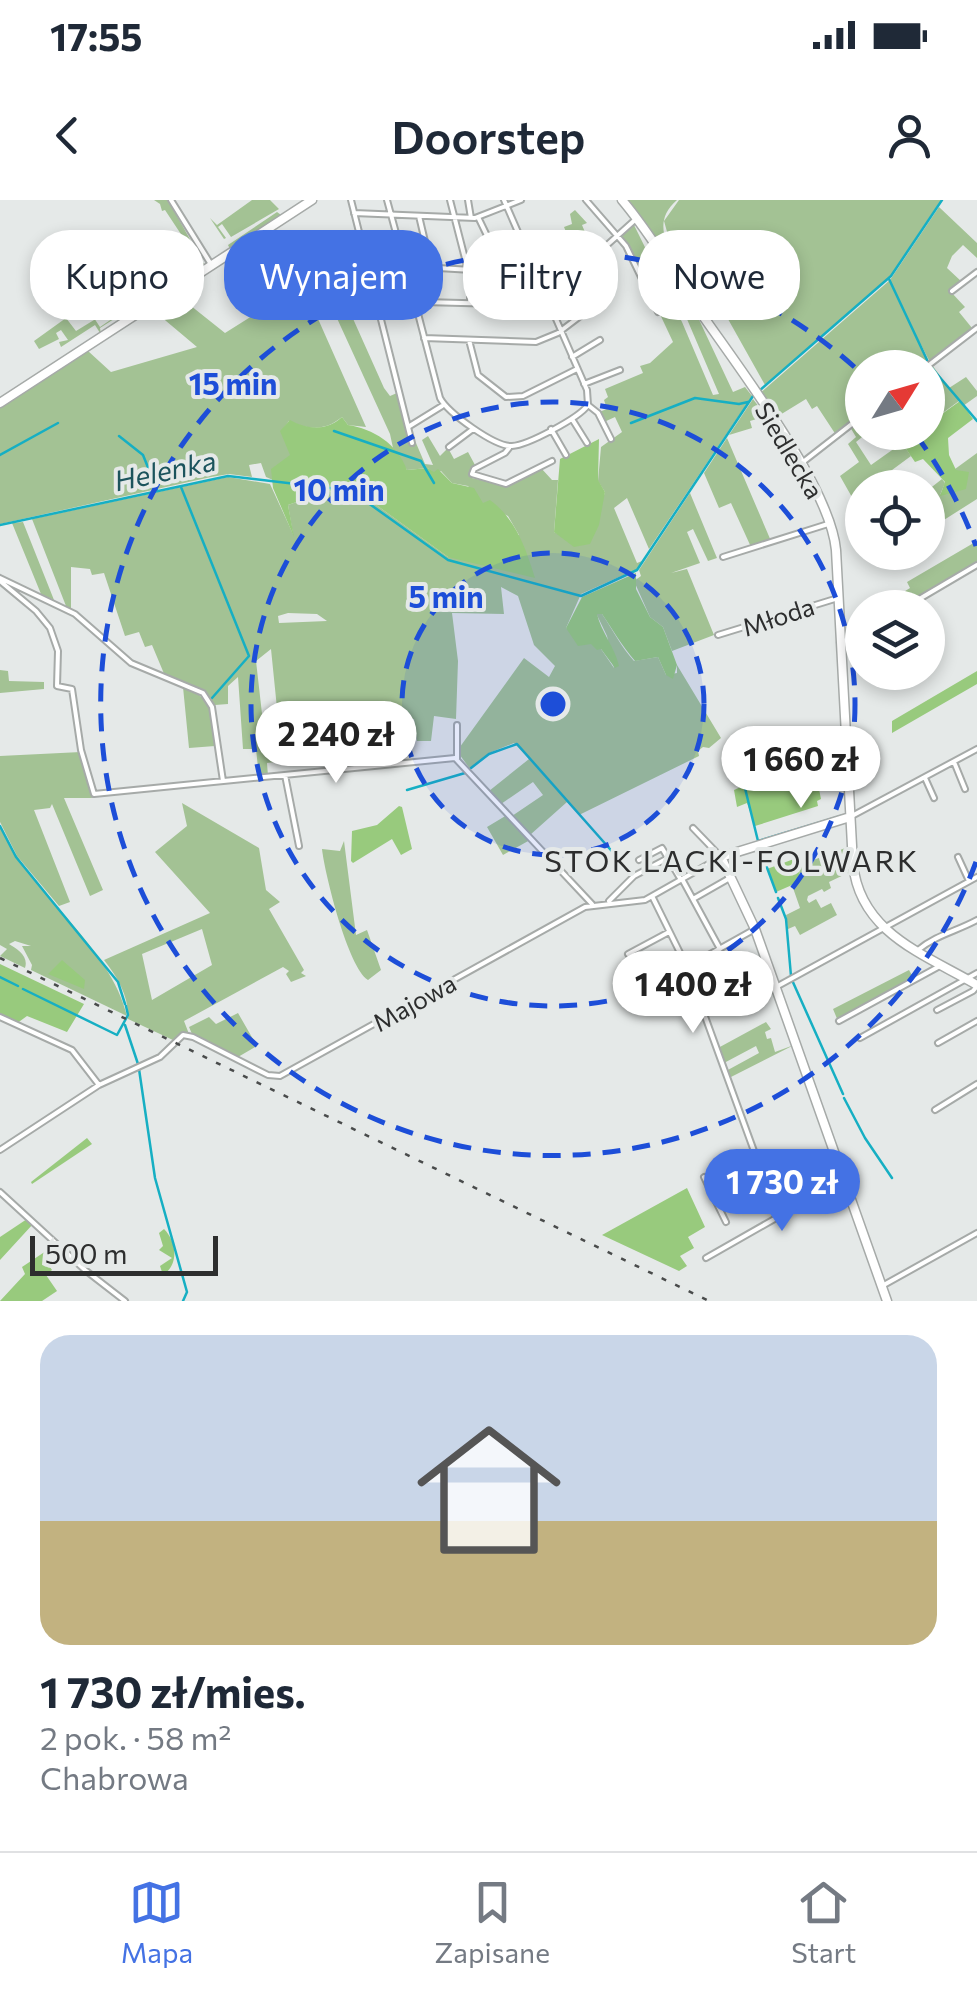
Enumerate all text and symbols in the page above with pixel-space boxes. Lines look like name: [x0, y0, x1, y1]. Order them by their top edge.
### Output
text: 17:55: [50, 12, 142, 59]
icon: back: [40, 108, 95, 163]
text: Doorstep: [391, 108, 586, 163]
icon: person: [882, 108, 937, 163]
chip: Kupno: [30, 230, 204, 320]
chip: Wynajem: [224, 230, 443, 320]
chip: Filtry: [463, 230, 618, 320]
chip: Nowe: [638, 230, 800, 320]
north arrow: [845, 350, 945, 450]
map controls: [845, 350, 945, 690]
text: 15 min: [189, 364, 277, 401]
street label: Siedlecka: [750, 396, 830, 504]
water label: Helenka: [111, 443, 219, 497]
text: 10 min: [293, 470, 385, 507]
button: locate: [845, 470, 945, 570]
text: 5 min: [408, 577, 484, 614]
street label: Młoda: [738, 590, 818, 642]
button: layers: [845, 590, 945, 690]
centre of rings: [535, 686, 571, 722]
pin: 2 240 zł: [233, 701, 439, 786]
text: 2 240 zł: [278, 713, 394, 753]
pin: 1 660 zł: [698, 726, 904, 811]
text: 1 660 zł: [743, 738, 859, 778]
district label: STOK LACKI-FOLWARK: [544, 841, 920, 878]
pin: 1 400 zł: [590, 951, 796, 1036]
text: 1 400 zł: [635, 963, 751, 1003]
street label: Majowa: [367, 967, 461, 1037]
pin: 1 730 zł: [679, 1149, 885, 1234]
text: 1 730 zł: [726, 1161, 838, 1201]
scale bar: [30, 1231, 218, 1276]
text: 500 m: [45, 1236, 127, 1270]
icon: home: [399, 1400, 579, 1580]
text: 1 730 zł/mies.: [40, 1665, 306, 1717]
text: 2 pok. · 58 m²: [40, 1717, 231, 1757]
text: Chabrowa: [40, 1757, 189, 1797]
tab: Mapa: [121, 1875, 193, 1969]
tab: Zapisane: [435, 1875, 550, 1969]
tab: Start: [791, 1875, 856, 1969]

